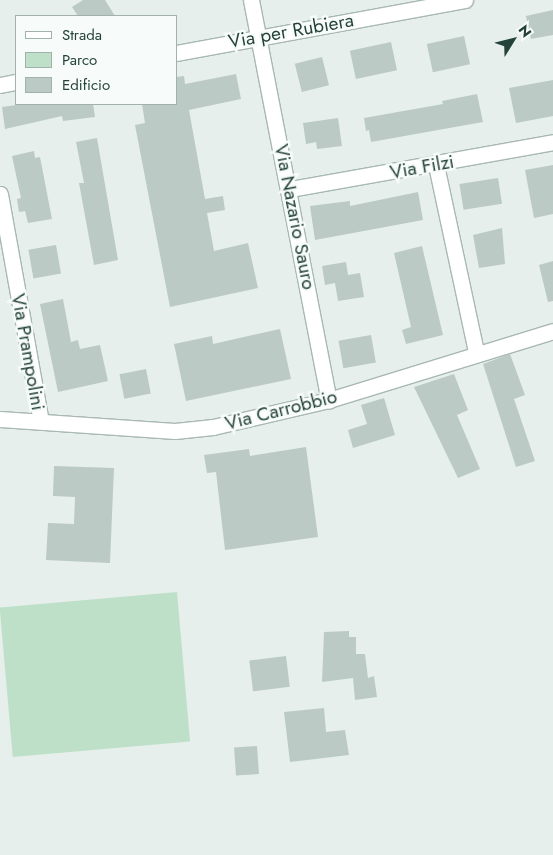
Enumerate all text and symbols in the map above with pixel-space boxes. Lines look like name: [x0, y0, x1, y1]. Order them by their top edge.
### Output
street label: Via per Rubiera: [226, 9, 356, 53]
legend: [15, 15, 178, 105]
north arrow: [488, 15, 538, 65]
text: N: [514, 21, 536, 42]
text: Strada: [62, 24, 102, 46]
text: Parco: [62, 49, 97, 71]
text: Edificio: [62, 74, 110, 96]
street label: Via Nazario Sauro: [270, 142, 320, 292]
street label: Via Filzi: [388, 150, 456, 184]
street label: Via Prampolini: [7, 292, 49, 412]
street label: Via Carrobbio: [223, 385, 339, 435]

